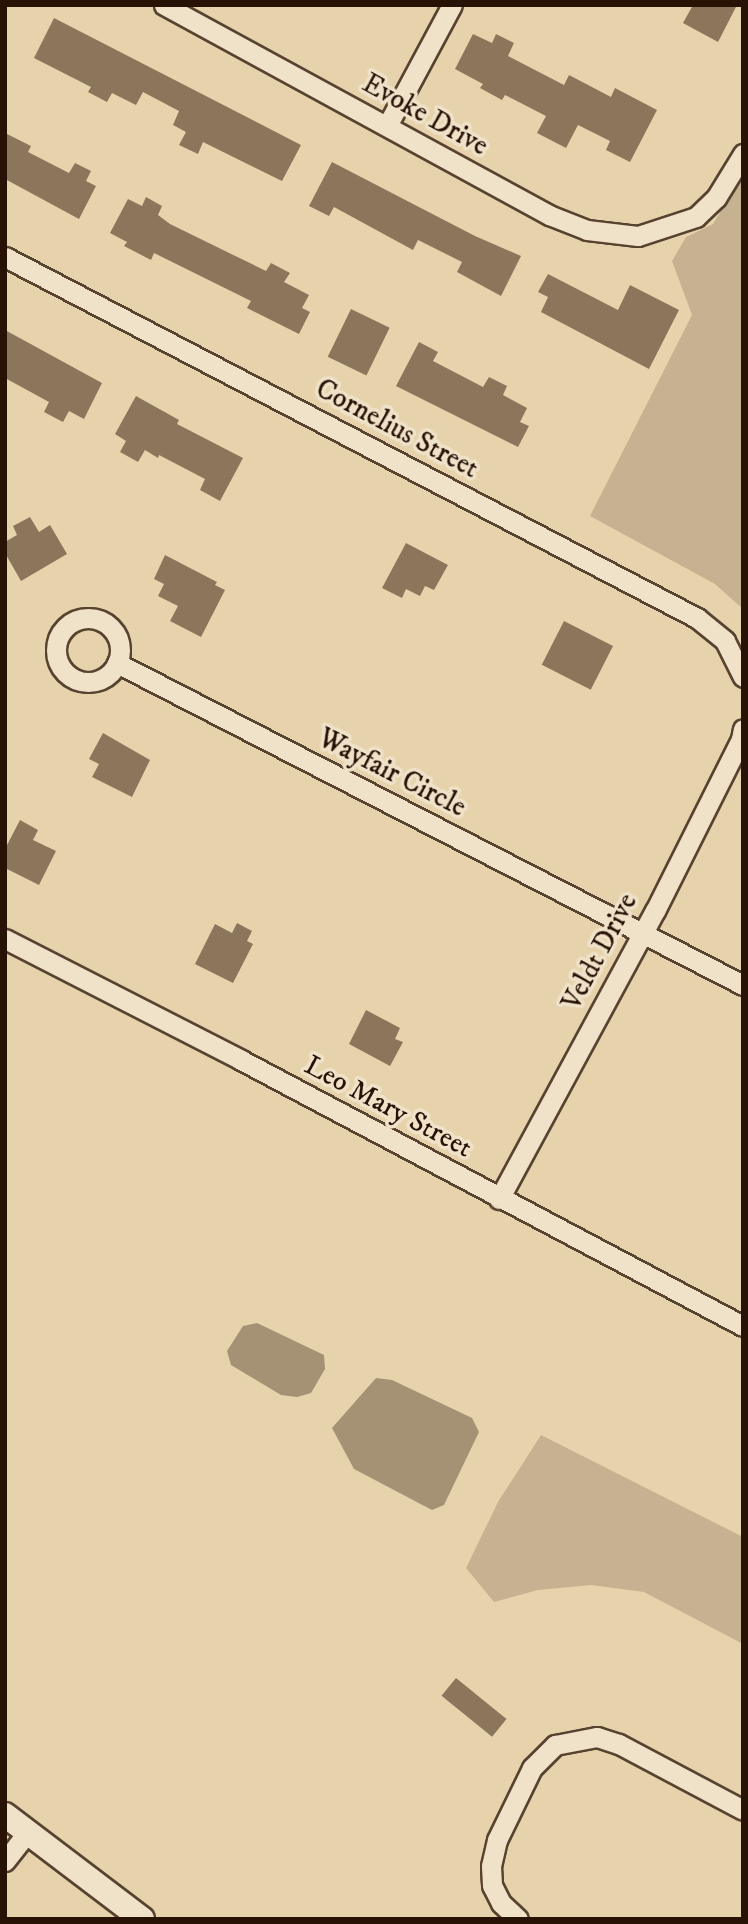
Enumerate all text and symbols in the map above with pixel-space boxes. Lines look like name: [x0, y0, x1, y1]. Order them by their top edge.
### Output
street label: Evoke Drive: [356, 67, 494, 163]
street label: Cornelius Street: [310, 372, 484, 486]
street label: Wayfair Circle: [312, 721, 472, 825]
street label: Veldt Drive: [555, 888, 645, 1016]
street label: Leo Mary Street: [299, 1049, 477, 1165]

